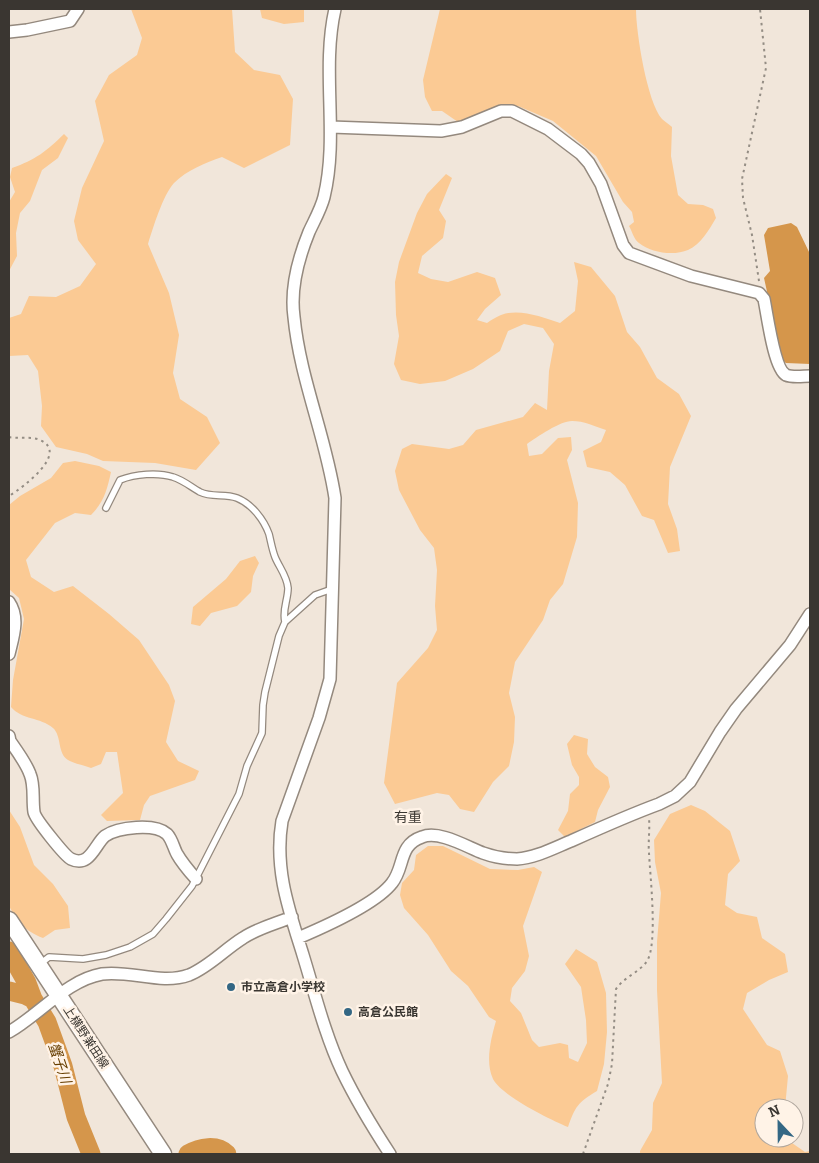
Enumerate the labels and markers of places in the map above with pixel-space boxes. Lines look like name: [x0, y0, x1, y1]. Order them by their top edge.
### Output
place label: 市立高倉小学校: [241, 980, 325, 994]
marker: 市立高倉小学校: [225, 981, 237, 993]
place label: 高倉公民館: [358, 1005, 418, 1019]
marker: 高倉公民館: [342, 1006, 354, 1018]

